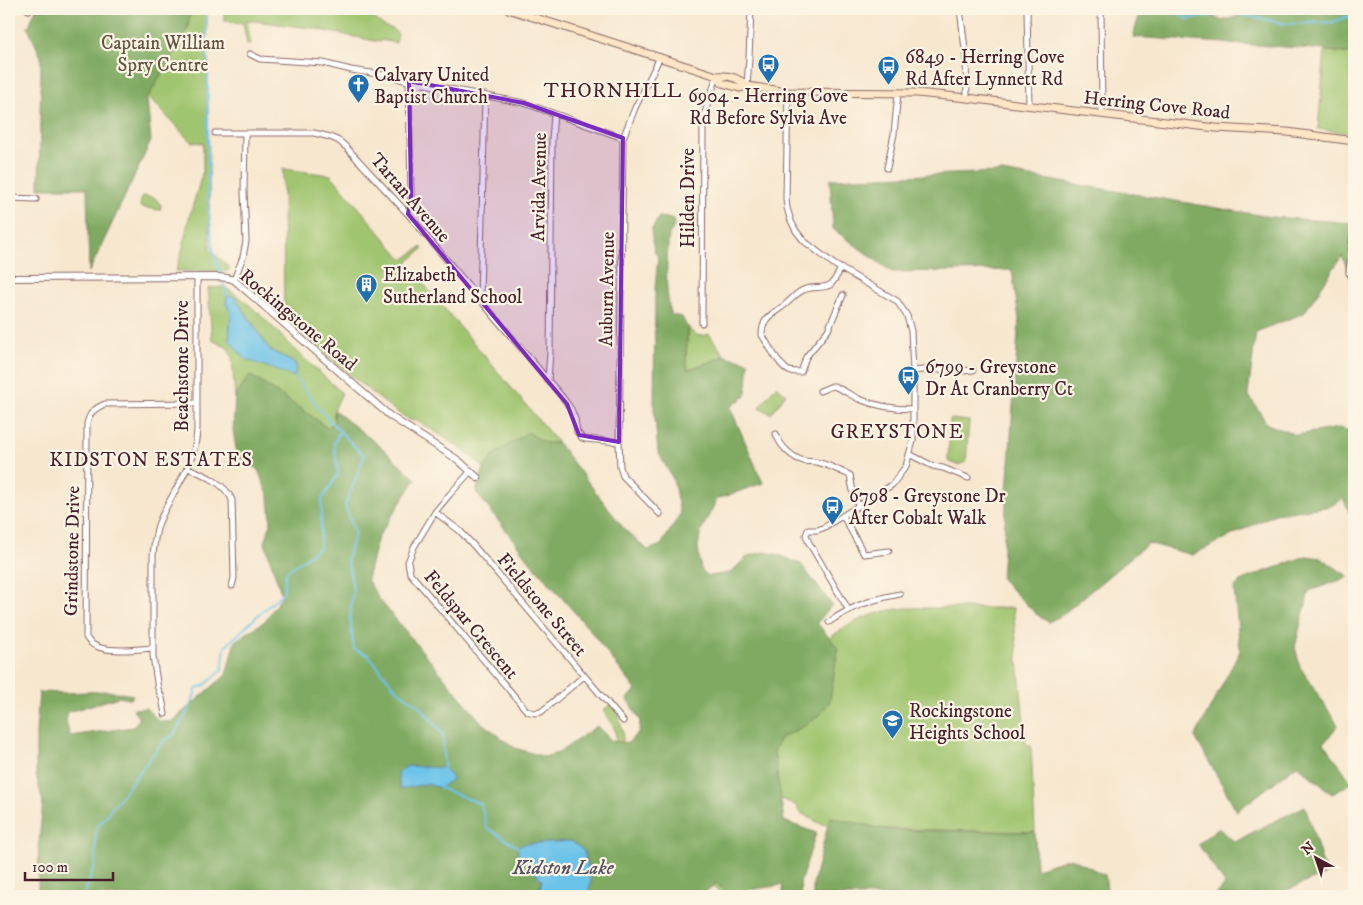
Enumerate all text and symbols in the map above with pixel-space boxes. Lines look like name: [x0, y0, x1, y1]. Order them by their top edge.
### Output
park label: Captain William Spry Centre: [101, 32, 225, 77]
place label: 6849 - Herring Cove Rd After Lynnett Rd: [905, 46, 1065, 91]
bus stop icon: 6904 - Herring Cove Rd Before Sylvia Ave: [756, 52, 780, 83]
bus stop icon: 6849 - Herring Cove Rd After Lynnett Rd: [877, 55, 901, 86]
place label: Calvary United Baptist Church: [374, 64, 490, 109]
church icon: Calvary United Baptist Church: [346, 73, 370, 104]
district label: THORNHILL: [544, 79, 682, 104]
place label: 6904 - Herring Cove Rd Before Sylvia Ave: [688, 85, 848, 130]
street label: Herring Cove Road: [1082, 86, 1232, 125]
street label: Arvida Avenue: [527, 132, 552, 242]
street label: Hilden Drive: [677, 148, 700, 248]
street label: Tartan Avenue: [365, 149, 455, 247]
street label: Auburn Avenue: [595, 231, 620, 347]
street label: Rockingstone Road: [235, 264, 362, 376]
place label: Elizabeth Sutherland School: [383, 264, 523, 309]
building icon: Elizabeth Sutherland School: [355, 273, 379, 304]
street label: Beachstone Drive: [171, 300, 194, 432]
place label: 6799 - Greystone Dr At Cranberry Ct: [925, 356, 1073, 401]
bus stop icon: 6799 - Greystone Dr At Cranberry Ct: [897, 365, 921, 396]
district label: GREYSTONE: [830, 420, 964, 445]
district label: KIDSTON ESTATES: [49, 448, 253, 473]
place label: 6798 - Greystone Dr After Cobalt Walk: [849, 485, 1006, 530]
street label: Grindstone Drive: [60, 486, 85, 616]
bus stop icon: 6798 - Greystone Dr After Cobalt Walk: [821, 494, 845, 525]
street label: Fieldstone Street: [492, 549, 592, 661]
street label: Feldspar Crescent: [419, 566, 523, 684]
place label: Rockingstone Heights School: [909, 700, 1025, 745]
school or university icon: Rockingstone Heights School: [881, 709, 905, 740]
north arrow: [1290, 832, 1340, 882]
text: N: [1298, 838, 1319, 859]
scale bar: [25, 850, 112, 882]
water label: Kidston Lake: [512, 856, 615, 881]
text: 100 m: [32, 858, 68, 877]

